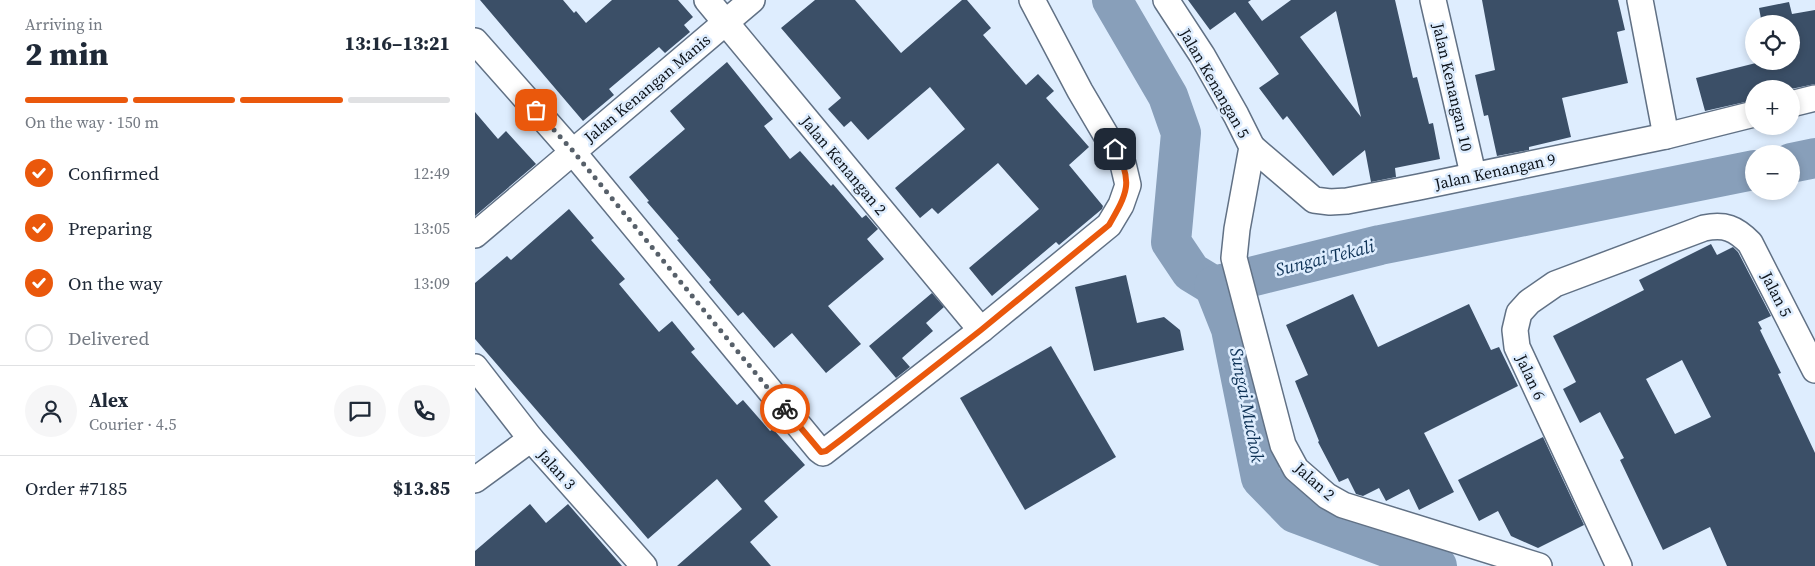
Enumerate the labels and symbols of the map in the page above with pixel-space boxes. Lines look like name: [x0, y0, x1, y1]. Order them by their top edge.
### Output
street label: Jalan Kenangan 10: [1427, 20, 1478, 153]
street label: Jalan Kenangan 5: [1174, 23, 1255, 142]
street label: Jalan Kenangan Manis: [578, 28, 715, 148]
pin: [515, 89, 557, 131]
street label: Jalan Kenangan 2: [795, 110, 892, 219]
pin: [1094, 128, 1136, 170]
street label: Jalan Kenangan 9: [1431, 147, 1558, 195]
water label: Sungai Tekali: [1273, 233, 1378, 282]
street label: Jalan 5: [1756, 267, 1798, 320]
water label: Sungai Muchok: [1224, 345, 1271, 465]
street label: Jalan 6: [1511, 350, 1551, 403]
courier: [760, 384, 810, 434]
street label: Jalan 3: [532, 443, 581, 494]
street label: Jalan 2: [1289, 456, 1340, 505]

